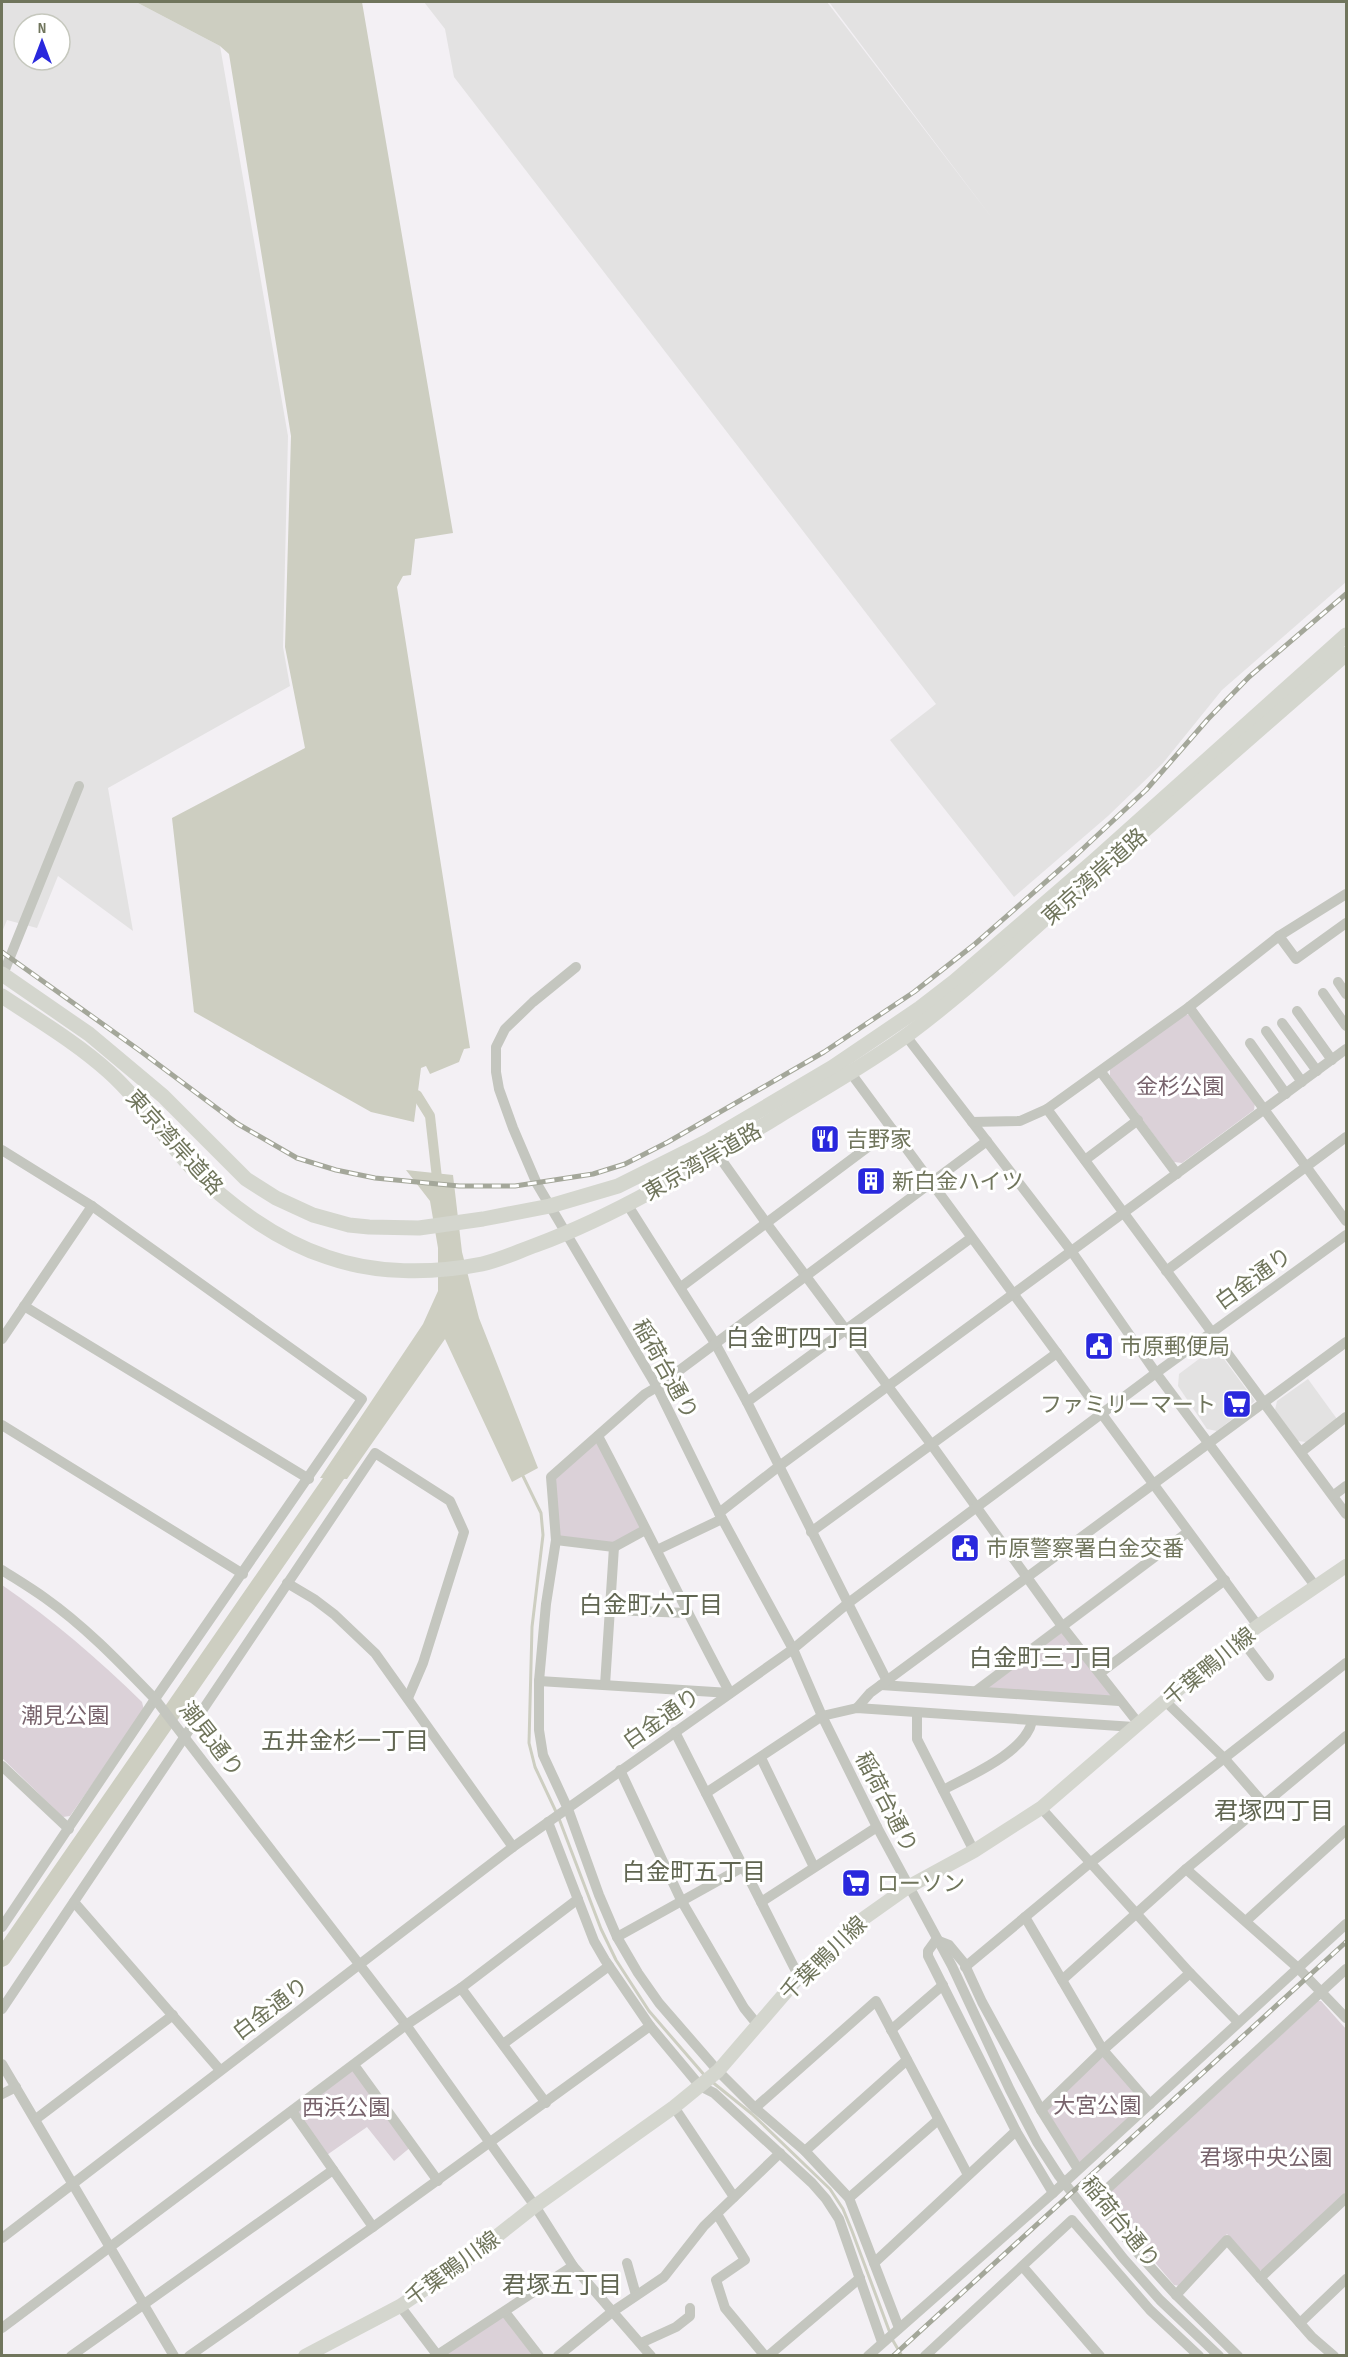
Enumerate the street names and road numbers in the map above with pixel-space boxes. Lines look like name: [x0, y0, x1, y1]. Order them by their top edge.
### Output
street label: 東京湾岸道路: [1037, 823, 1153, 931]
street label: 東京湾岸道路: [120, 1085, 228, 1201]
street label: 東京湾岸道路: [639, 1118, 767, 1207]
street label: 白金通り: [1210, 1242, 1297, 1316]
street label: 稲荷台通り: [626, 1315, 703, 1424]
street label: 千葉鴨川線: [1159, 1622, 1261, 1712]
street label: 白金通り: [618, 1683, 706, 1756]
street label: 潮見通り: [173, 1697, 249, 1783]
street label: 稲荷台通り: [849, 1748, 923, 1858]
street label: 千葉鴨川線: [775, 1911, 873, 2007]
street label: 白金通り: [228, 1972, 314, 2046]
street label: 稲荷台通り: [1075, 2172, 1165, 2274]
street label: 千葉鴨川線: [400, 2226, 505, 2312]

